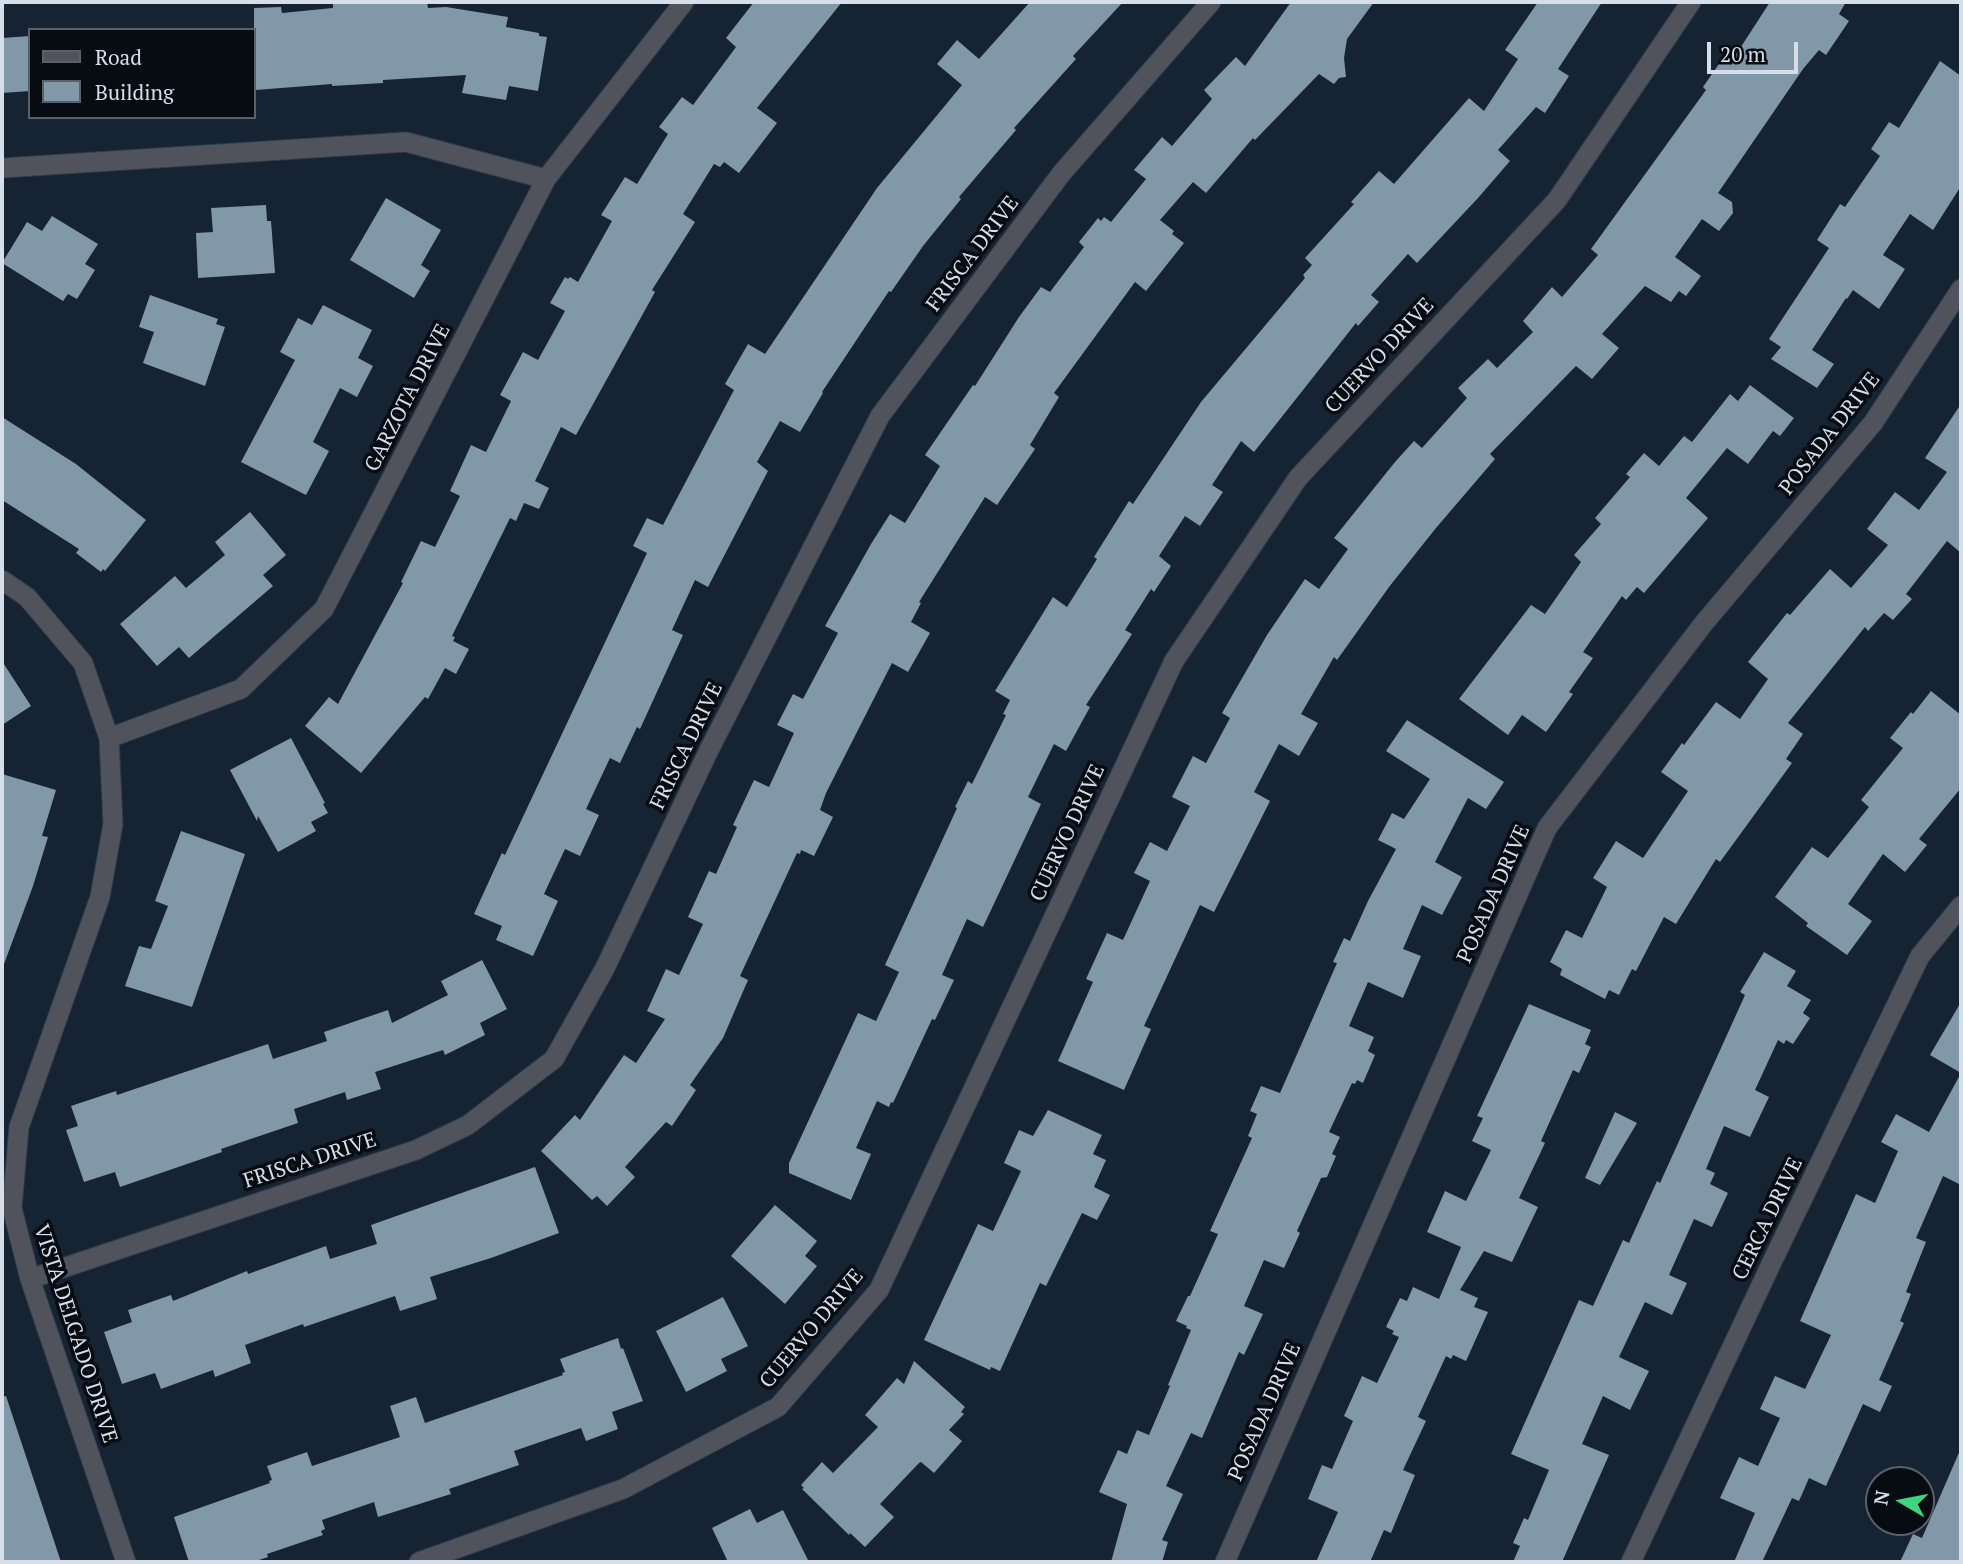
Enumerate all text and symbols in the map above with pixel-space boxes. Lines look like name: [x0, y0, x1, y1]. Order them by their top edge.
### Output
legend: [28, 28, 256, 119]
scale bar: [1711, 28, 1802, 72]
text: 20 m: [1720, 40, 1766, 68]
text: Road: [95, 43, 142, 71]
text: Building: [95, 78, 174, 106]
street label: FRISCA DRIVE: [921, 191, 1025, 317]
street label: CUERVO DRIVE: [1320, 293, 1440, 419]
street label: GARZOTA DRIVE: [360, 320, 456, 476]
street label: POSADA DRIVE: [1774, 368, 1886, 500]
street label: FRISCA DRIVE: [645, 678, 729, 814]
street label: CUERVO DRIVE: [1025, 761, 1111, 905]
street label: POSADA DRIVE: [1452, 821, 1536, 967]
street label: FRISCA DRIVE: [240, 1128, 380, 1194]
street label: CERCA DRIVE: [1727, 1154, 1809, 1284]
street label: VISTA DELGADO DRIVE: [28, 1221, 122, 1447]
street label: CUERVO DRIVE: [755, 1264, 869, 1394]
street label: POSADA DRIVE: [1223, 1339, 1307, 1485]
north arrow: [1865, 1466, 1935, 1536]
text: N: [1867, 1488, 1894, 1507]

